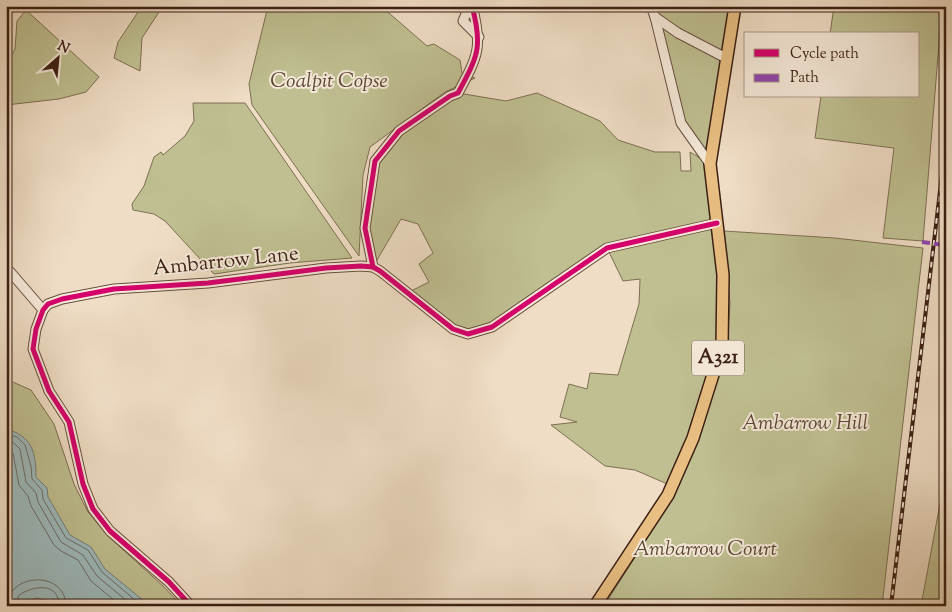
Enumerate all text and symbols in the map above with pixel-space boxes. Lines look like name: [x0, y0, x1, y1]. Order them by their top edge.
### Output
north arrow: [32, 32, 82, 82]
legend: [744, 32, 920, 98]
text: N: [53, 37, 73, 60]
text: Cycle path: [790, 44, 859, 65]
park label: Coalpit Copse: [270, 67, 388, 97]
text: Path: [790, 68, 819, 89]
street label: Ambarrow Lane: [152, 239, 300, 285]
road number: A321: [692, 340, 744, 376]
park label: Ambarrow Hill: [742, 409, 868, 439]
park label: Ambarrow Court: [633, 535, 777, 565]

